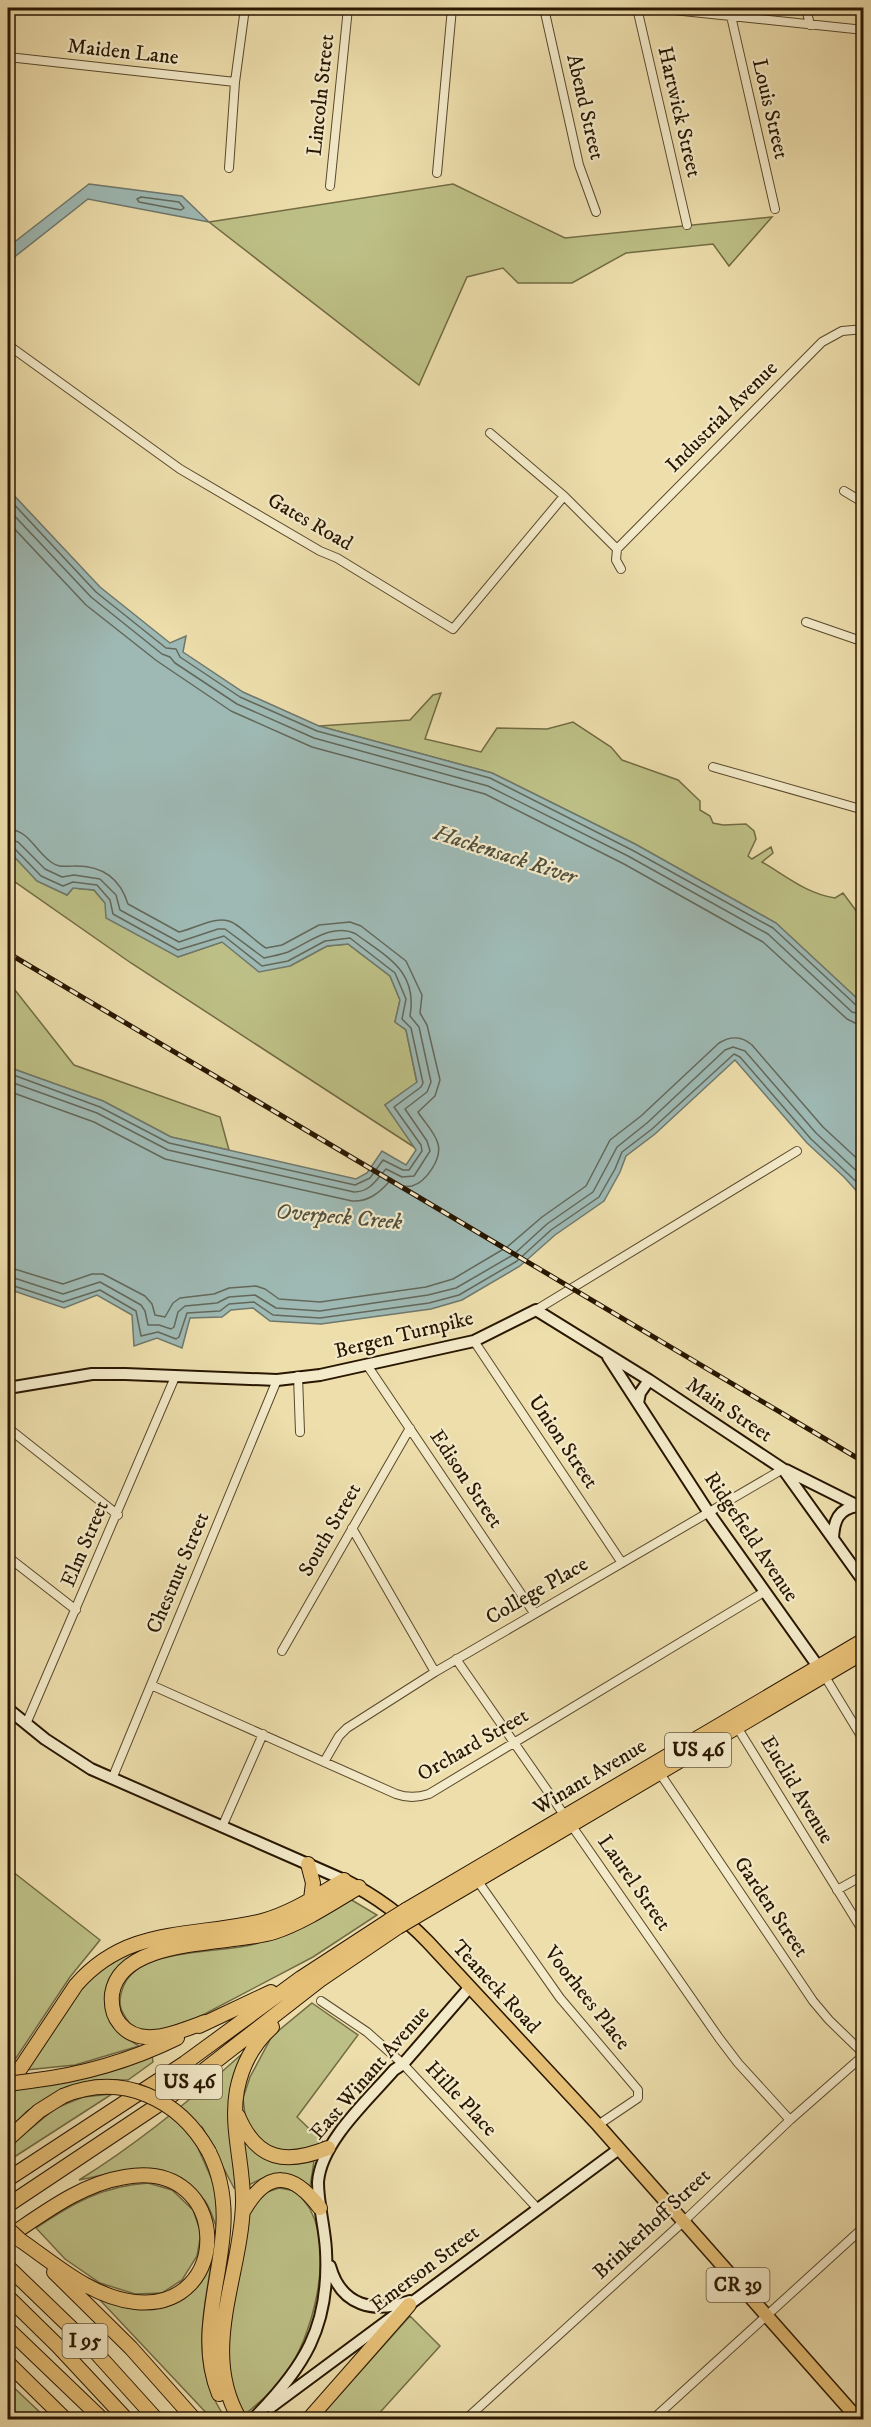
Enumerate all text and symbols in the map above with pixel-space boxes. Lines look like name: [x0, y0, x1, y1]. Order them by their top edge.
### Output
street label: Maiden Lane: [66, 33, 180, 71]
street label: Lincoln Street: [302, 33, 340, 157]
street label: Hartwick Street: [651, 44, 707, 180]
street label: Abend Street: [560, 52, 610, 163]
street label: Louis Street: [746, 56, 794, 162]
street label: Industrial Avenue: [661, 355, 784, 478]
street label: Gates Road: [263, 487, 358, 557]
water label: Hackensack River: [429, 819, 582, 892]
water label: Overpeck Creek: [275, 1198, 404, 1236]
street label: Bergen Turnpike: [332, 1305, 476, 1365]
street label: Main Street: [681, 1372, 777, 1449]
street label: Union Street: [522, 1390, 604, 1494]
street label: Edison Street: [424, 1425, 509, 1533]
street label: Ridgefield Avenue: [698, 1467, 804, 1607]
street label: South Street: [293, 1479, 367, 1581]
street label: Elm Street: [55, 1497, 115, 1591]
street label: Chestnut Street: [141, 1508, 215, 1638]
street label: College Place: [481, 1551, 593, 1631]
street label: Orchard Street: [413, 1703, 533, 1787]
street label: Euclid Avenue: [755, 1731, 840, 1849]
street label: Winant Avenue: [528, 1733, 651, 1821]
road number: US 46: [665, 1733, 731, 1767]
street label: Laurel Street: [591, 1830, 677, 1936]
street label: Garden Street: [728, 1852, 814, 1962]
street label: Teaneck Road: [446, 1935, 546, 2040]
street label: Voorhees Place: [538, 1940, 636, 2056]
street label: East Winant Avenue: [305, 2000, 436, 2145]
street label: Hille Place: [419, 2056, 503, 2142]
road number: US 46: [156, 2065, 222, 2099]
street label: Brinkerhoff Street: [588, 2163, 716, 2285]
street label: Emerson Street: [365, 2220, 485, 2318]
road number: CR 39: [706, 2268, 770, 2302]
road number: I 95: [62, 2324, 107, 2358]

